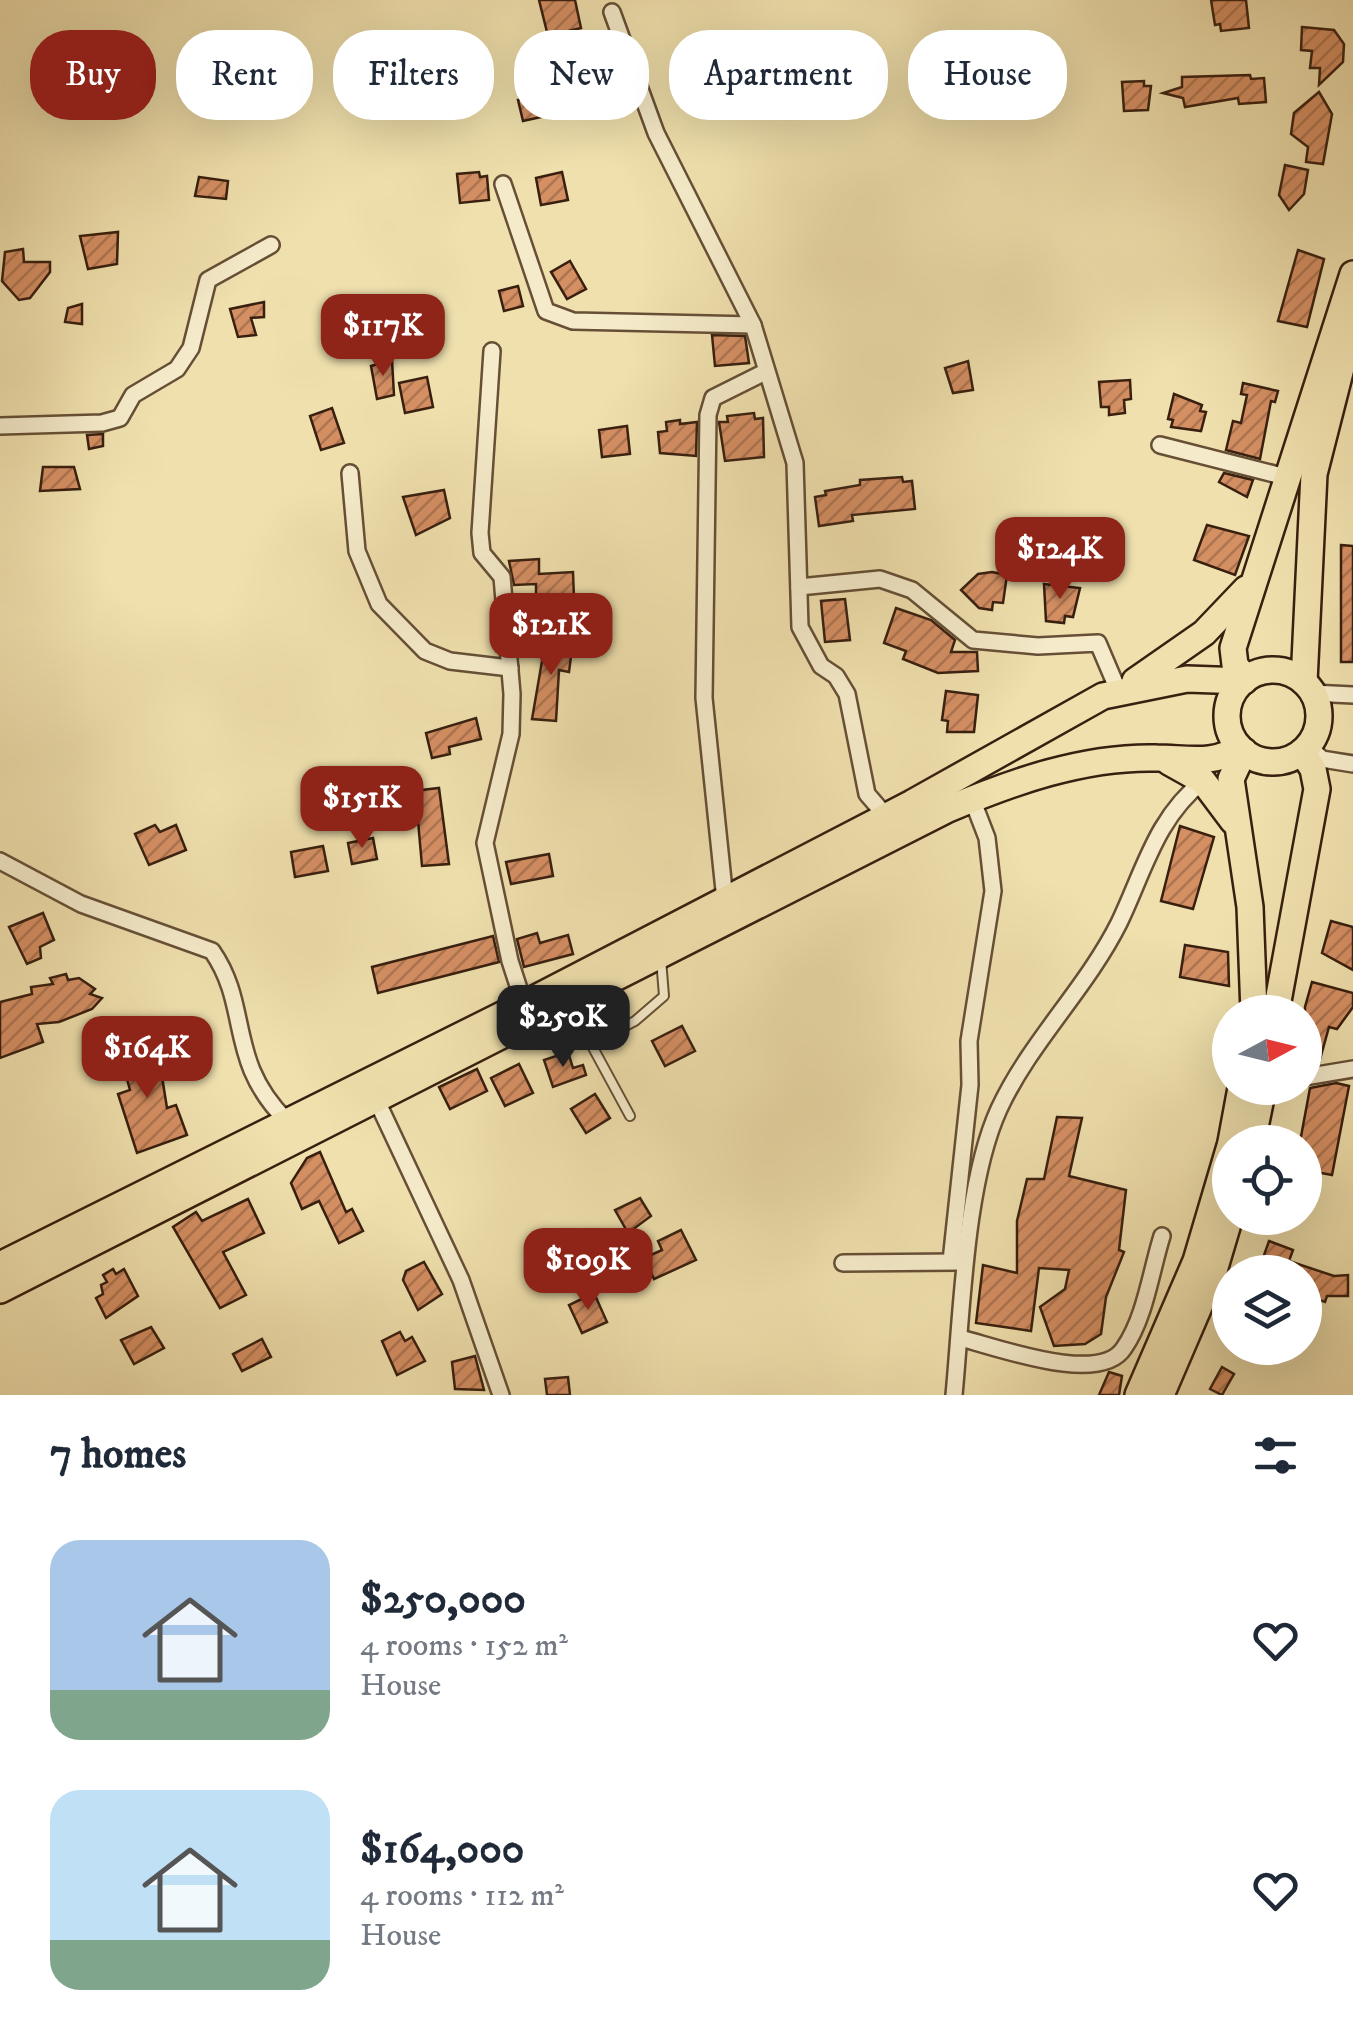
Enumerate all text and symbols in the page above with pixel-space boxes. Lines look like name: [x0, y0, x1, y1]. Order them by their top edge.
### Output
chip: Buy: [30, 30, 156, 120]
chip: Rent: [176, 30, 313, 120]
chip: Filters: [333, 30, 494, 120]
chip: New: [514, 30, 649, 120]
chip: Apartment: [669, 30, 888, 120]
chip: House: [908, 30, 1067, 120]
pin: $117K: [313, 294, 453, 379]
text: $117K: [343, 306, 423, 346]
pin: $124K: [990, 517, 1130, 602]
text: $124K: [1017, 529, 1103, 569]
pin: $121K: [481, 593, 621, 678]
text: $121K: [511, 605, 591, 645]
pin: $151K: [292, 766, 432, 851]
text: $151K: [322, 778, 402, 818]
pin: $250K: [493, 985, 633, 1070]
north arrow: [1212, 995, 1322, 1105]
map controls: [1212, 995, 1322, 1365]
text: $250K: [519, 997, 607, 1037]
pin: $164K: [77, 1016, 217, 1101]
text: $164K: [104, 1028, 190, 1068]
button: locate: [1212, 1125, 1322, 1235]
pin: $109K: [518, 1228, 658, 1313]
text: $109K: [546, 1240, 630, 1280]
button: layers: [1212, 1255, 1322, 1365]
icon: filters: [1248, 1428, 1303, 1483]
text: 7 homes: [50, 1429, 186, 1481]
text: $250,000: [360, 1574, 526, 1626]
icon: home: [130, 1580, 250, 1700]
icon: heart: [1248, 1613, 1303, 1668]
text: 4 rooms · 152 m²: [360, 1626, 568, 1666]
text: House: [360, 1666, 441, 1706]
text: $164,000: [360, 1824, 524, 1876]
icon: home: [130, 1830, 250, 1950]
icon: heart: [1248, 1863, 1303, 1918]
text: 4 rooms · 112 m²: [360, 1876, 564, 1916]
text: House: [360, 1916, 441, 1956]

